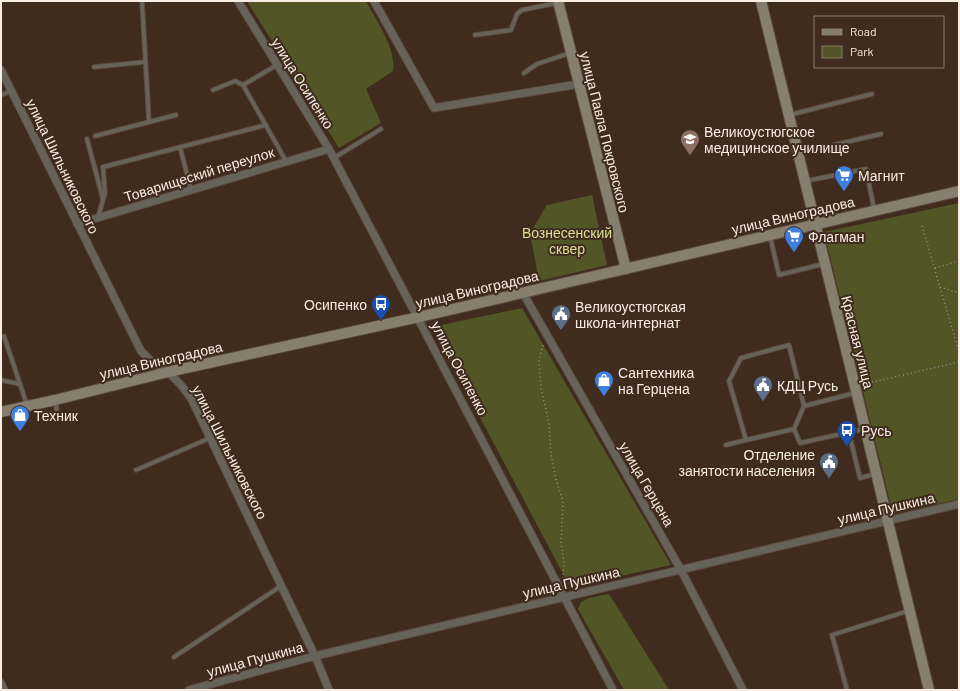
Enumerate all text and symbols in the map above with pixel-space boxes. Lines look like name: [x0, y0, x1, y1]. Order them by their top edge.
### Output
legend: [814, 16, 944, 68]
text: Road: [850, 24, 877, 38]
street label: улица Осипенко: [268, 34, 338, 132]
text: Park: [850, 44, 874, 58]
street label: улица Павла Покровского: [577, 50, 633, 215]
street label: улица Шильниковского: [23, 96, 103, 236]
place label: Великоустюгское медицинское училище: [704, 123, 850, 156]
school or university icon: Великоустюгское медицинское училище: [679, 128, 701, 156]
street label: Товарищеский переулок: [122, 143, 277, 205]
supermarket icon: Магнит: [833, 164, 855, 192]
place label: Магнит: [858, 167, 905, 184]
street label: улица Виноградова: [730, 193, 856, 237]
park label: Вознесенский сквер: [522, 224, 612, 257]
supermarket icon: Флагман: [783, 225, 805, 253]
place label: Флагман: [808, 228, 864, 245]
street label: улица Виноградова: [414, 267, 540, 311]
bus stop icon: Осипенко: [370, 293, 392, 321]
street label: Красная улица: [838, 294, 878, 390]
place label: Осипенко: [304, 296, 367, 313]
place label: Великоустюгская школа-интернат: [575, 298, 686, 331]
public building icon: Великоустюгская школа-интернат: [550, 303, 572, 331]
street label: улица Осипенко: [428, 318, 492, 418]
street label: улица Виноградова: [98, 338, 224, 382]
place label: Сантехника на Герцена: [618, 364, 695, 397]
shop icon: Сантехника на Герцена: [593, 369, 615, 397]
public building icon: КДЦ Русь: [752, 374, 774, 402]
place label: КДЦ Русь: [777, 377, 838, 394]
street label: улица Шильниковского: [189, 382, 271, 522]
shop icon: Техник: [9, 404, 31, 432]
place label: Техник: [34, 407, 79, 424]
bus stop icon: Русь: [836, 419, 858, 447]
place label: Русь: [861, 422, 891, 439]
street label: улица Герцена: [616, 439, 678, 529]
place label: Отделение занятости населения: [678, 446, 815, 479]
public building icon: Отделение занятости населения: [818, 451, 840, 479]
street label: улица Пушкина: [836, 489, 936, 527]
street label: улица Пушкина: [521, 563, 621, 601]
street label: улица Пушкина: [205, 638, 305, 680]

